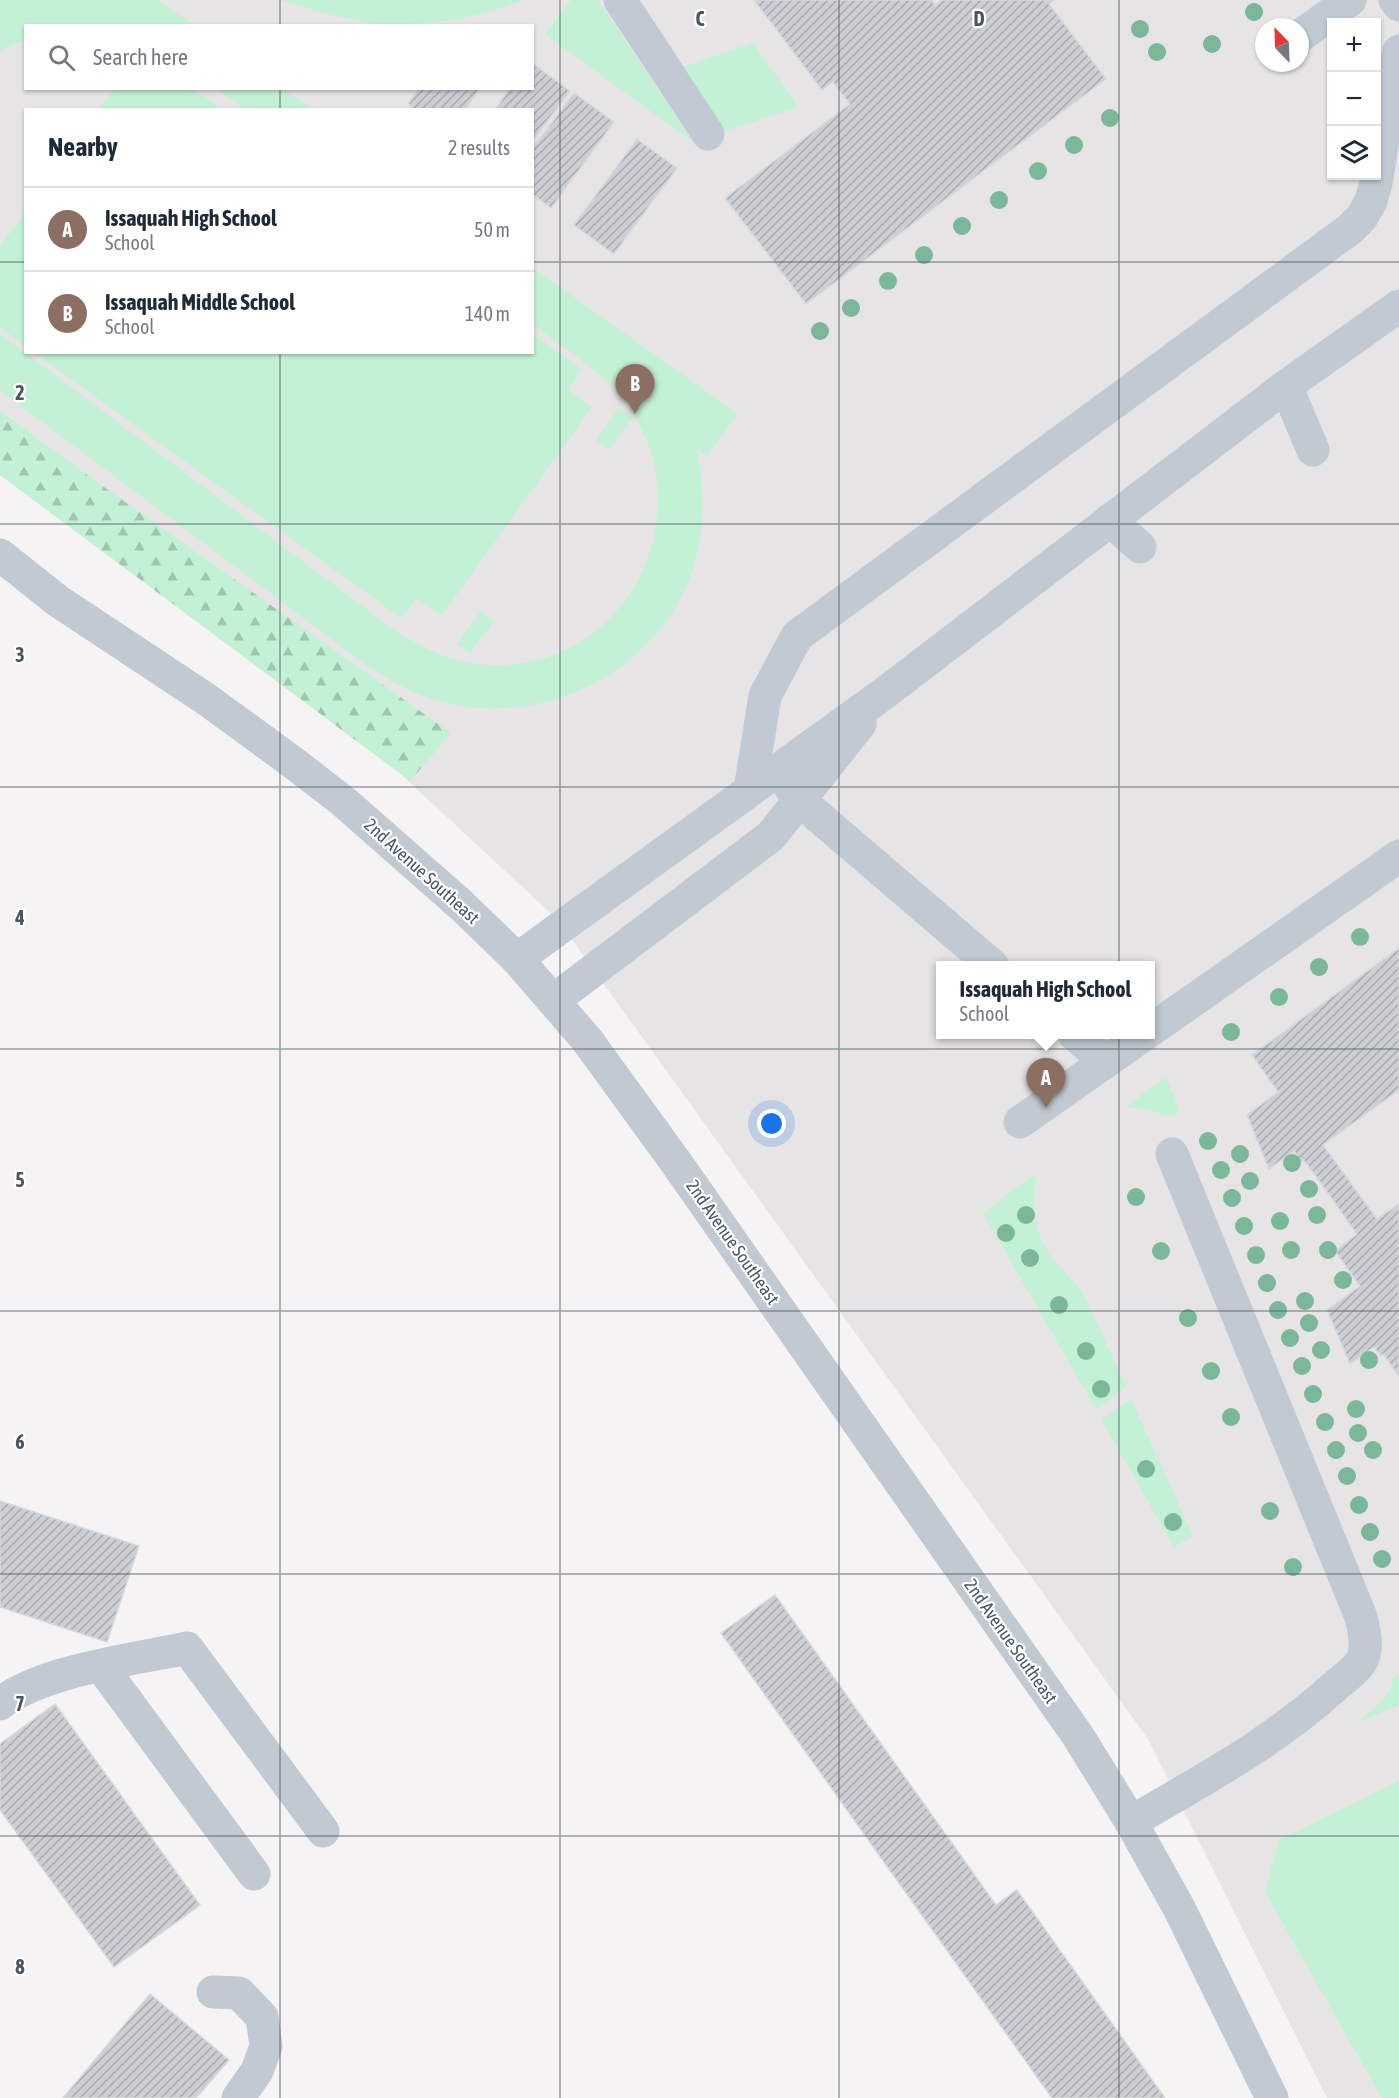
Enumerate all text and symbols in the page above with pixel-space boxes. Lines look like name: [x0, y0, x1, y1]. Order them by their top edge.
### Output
text: C: [696, 7, 705, 30]
text: D: [973, 7, 985, 30]
north arrow: [1255, 18, 1309, 72]
map controls: [1327, 18, 1381, 180]
button: +: [1327, 18, 1381, 72]
search box: [24, 24, 534, 90]
icon: search: [45, 41, 78, 74]
text: Search here: [93, 44, 188, 70]
button: −: [1327, 72, 1381, 126]
button: layers: [1327, 126, 1381, 180]
text: Nearby: [48, 132, 118, 162]
text: 2 results: [448, 136, 510, 159]
text: Issaquah High School: [105, 205, 277, 231]
text: A: [63, 218, 72, 241]
text: 50 m: [474, 218, 510, 241]
text: School: [105, 231, 155, 254]
text: Issaquah Middle School: [105, 289, 295, 315]
text: B: [63, 302, 72, 325]
text: 140 m: [465, 302, 510, 325]
text: School: [105, 315, 155, 338]
pin: B: [616, 364, 654, 414]
text: 2: [15, 381, 25, 404]
text: 3: [15, 643, 25, 666]
street label: 2nd Avenue Southeast: [360, 814, 484, 928]
text: 4: [14, 906, 25, 929]
popup: [936, 961, 1155, 1039]
text: Issaquah High School: [960, 976, 1131, 1002]
text: School: [960, 1002, 1009, 1025]
pin: A: [1026, 1058, 1066, 1108]
your location: [757, 1109, 786, 1138]
text: 5: [15, 1168, 25, 1191]
street label: 2nd Avenue Southeast: [682, 1176, 784, 1308]
text: 6: [15, 1430, 25, 1453]
street label: 2nd Avenue Southeast: [960, 1575, 1062, 1707]
text: 7: [15, 1692, 25, 1715]
text: 8: [15, 1955, 25, 1978]

